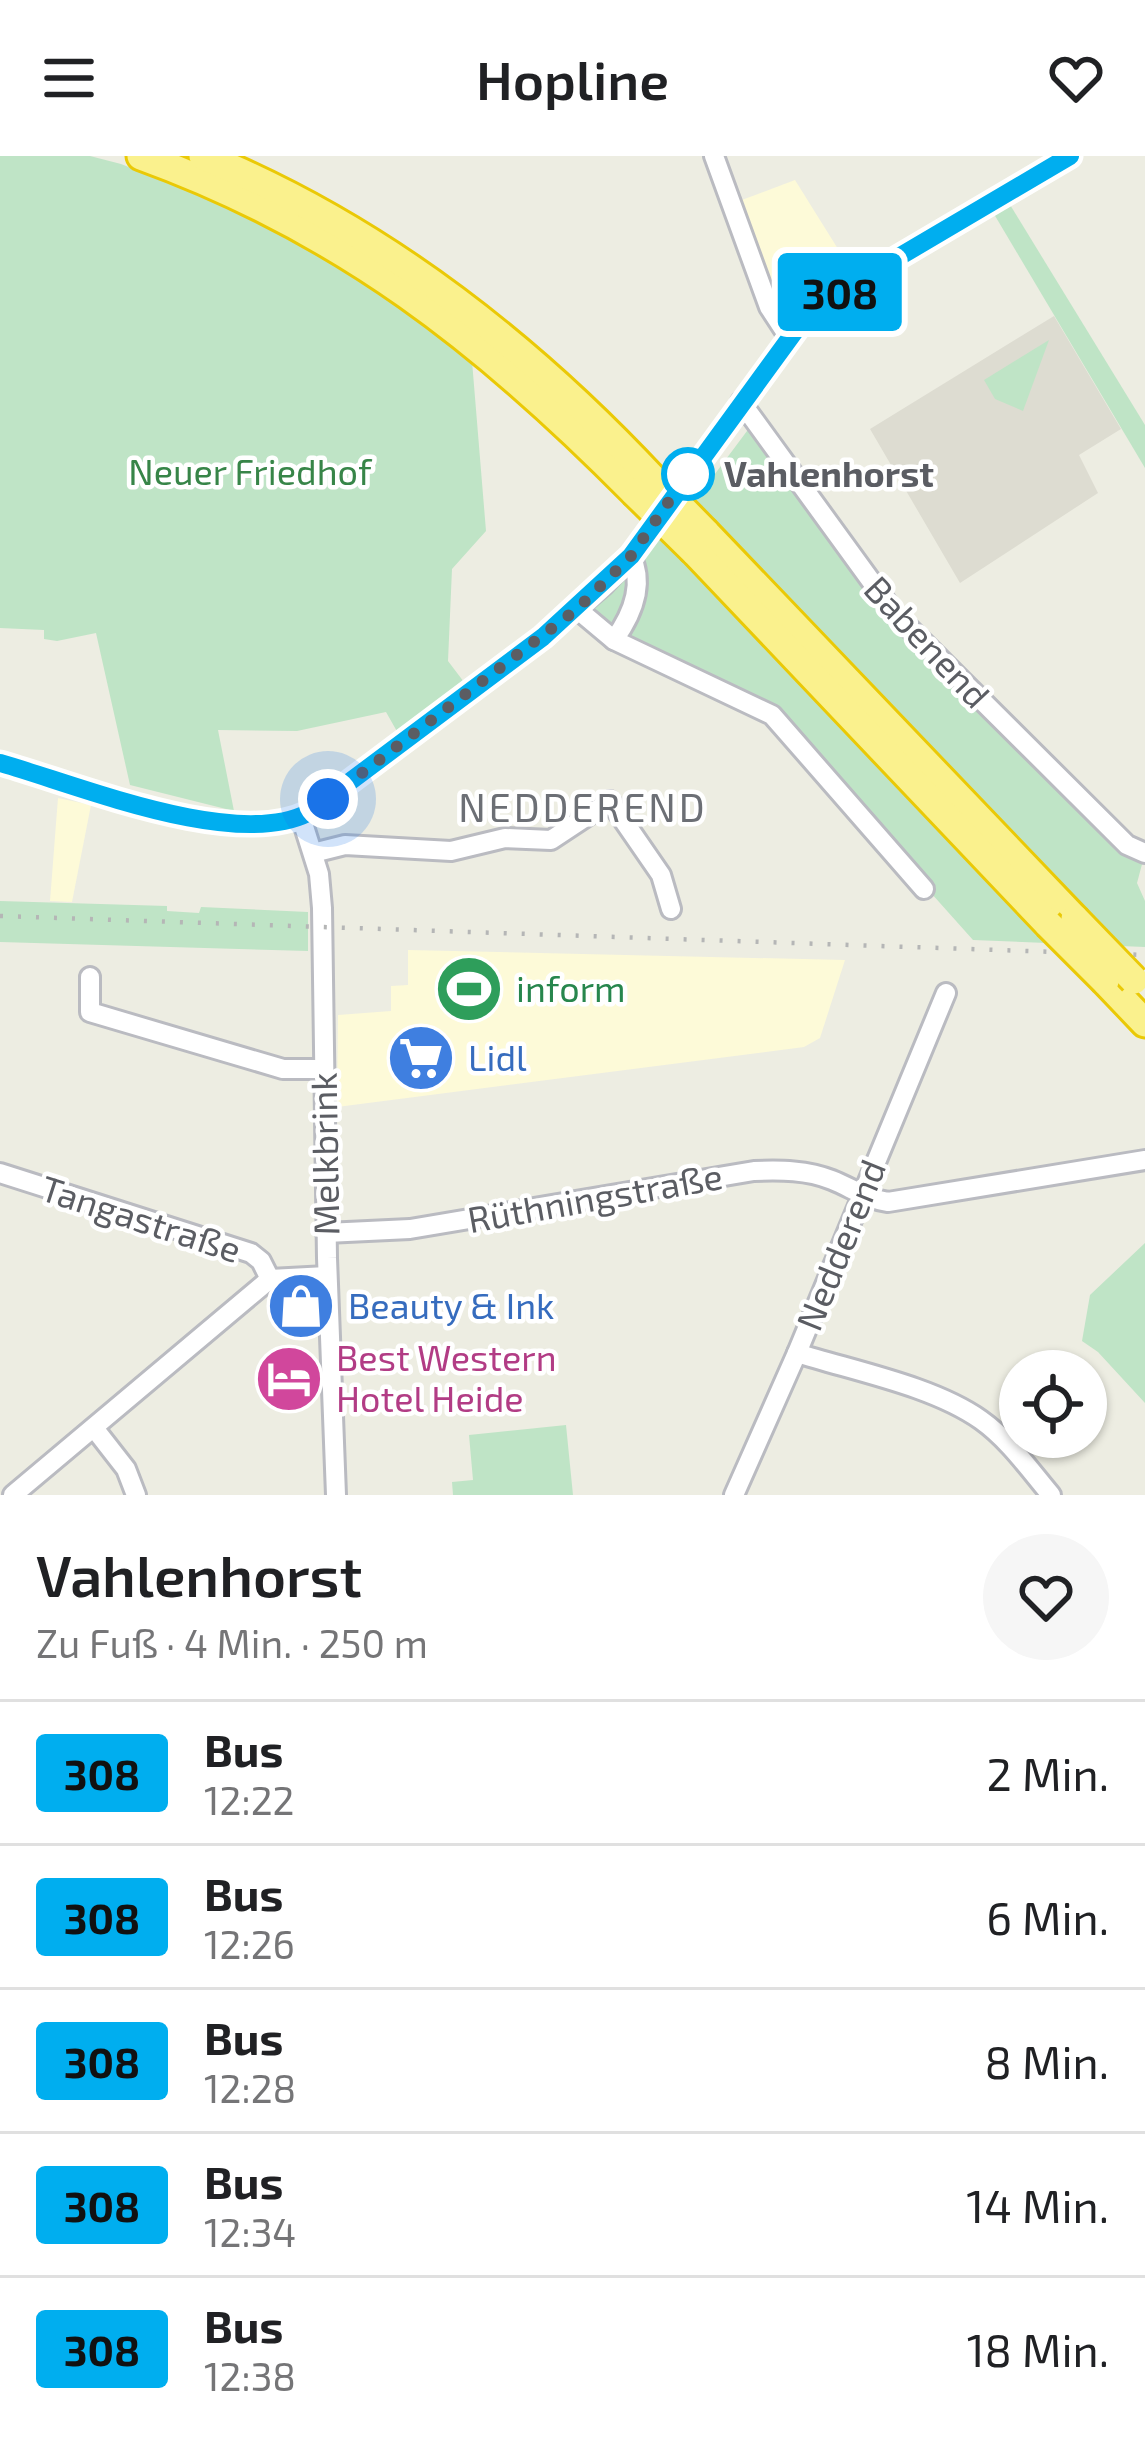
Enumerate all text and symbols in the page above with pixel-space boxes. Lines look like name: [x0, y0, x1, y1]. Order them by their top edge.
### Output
icon: menu: [36, 45, 102, 111]
icon: heart: [1043, 45, 1109, 111]
text: Hopline: [476, 46, 669, 111]
line badge: 308: [771, 253, 909, 331]
text: 308: [802, 267, 878, 317]
park label: Neuer Friedhof: [128, 449, 373, 492]
marker: Vahlenhorst: [663, 449, 713, 499]
place label: Vahlenhorst: [724, 451, 934, 494]
street label: Babenend: [857, 566, 1000, 716]
your location: [298, 769, 358, 829]
district label: NEDDEREND: [458, 783, 708, 830]
sports icon: inform: [434, 954, 504, 1024]
place label: inform: [516, 966, 626, 1009]
supermarket icon: Lidl: [386, 1023, 456, 1093]
place label: Lidl: [468, 1035, 527, 1078]
street label: Melkbrink: [301, 1072, 346, 1236]
street label: Rüthningstraße: [464, 1153, 726, 1240]
street label: Nedderend: [786, 1153, 893, 1336]
street label: Tangastraße: [36, 1165, 247, 1270]
shop icon: Beauty & Ink: [266, 1271, 336, 1341]
place label: Beauty & Ink: [348, 1283, 554, 1326]
place label: Best Western Hotel Heide: [336, 1335, 557, 1419]
hotel icon: Best Western Hotel Heide: [254, 1344, 324, 1414]
map controls: [999, 1350, 1107, 1458]
button: locate: [999, 1350, 1107, 1458]
button: heart: [983, 1534, 1109, 1660]
text: Vahlenhorst: [36, 1540, 362, 1608]
text: Zu Fuß · 4 Min. · 250 m: [36, 1619, 428, 1666]
text: Bus: [204, 1722, 283, 1776]
text: 2 Min.: [987, 1746, 1109, 1800]
text: 308: [64, 1748, 140, 1798]
text: 12:22: [204, 1776, 294, 1823]
text: Bus: [204, 1866, 283, 1920]
text: 6 Min.: [986, 1890, 1109, 1944]
text: 308: [64, 1892, 140, 1942]
text: 12:26: [204, 1920, 295, 1967]
text: Bus: [204, 2010, 283, 2064]
text: 8 Min.: [985, 2034, 1109, 2088]
text: 308: [64, 2036, 140, 2086]
text: 12:28: [204, 2064, 296, 2111]
text: Bus: [204, 2154, 283, 2208]
text: 14 Min.: [966, 2178, 1109, 2232]
text: 308: [64, 2180, 140, 2230]
text: 12:34: [204, 2208, 296, 2255]
text: Bus: [204, 2298, 283, 2352]
text: 18 Min.: [967, 2322, 1109, 2376]
text: 308: [64, 2324, 140, 2374]
text: 12:38: [204, 2352, 296, 2399]

